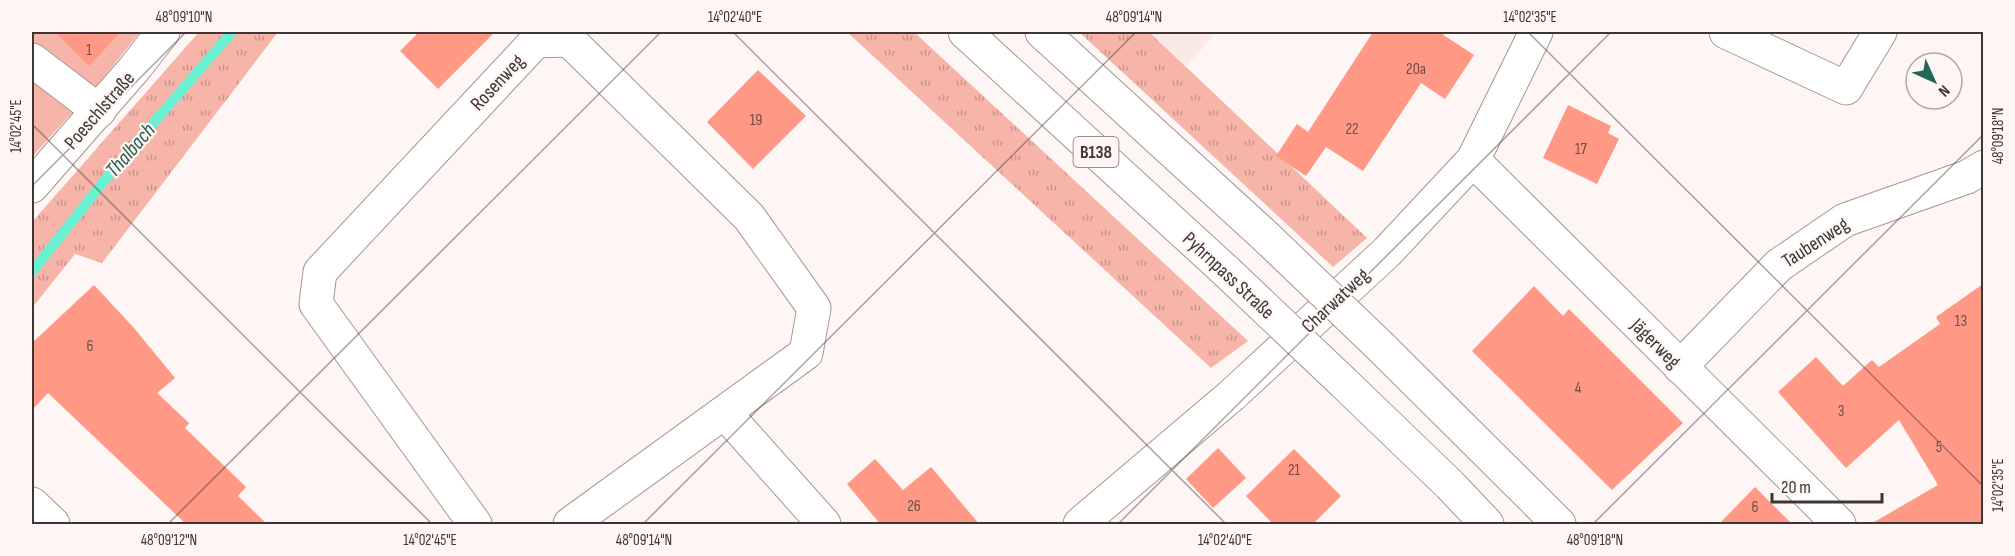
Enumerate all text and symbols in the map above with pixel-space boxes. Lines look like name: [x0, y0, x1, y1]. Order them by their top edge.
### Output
text: 48°09'10"N: [156, 8, 212, 27]
text: 14°02'40"E: [708, 8, 762, 27]
text: 48°09'14"N: [1106, 8, 1162, 27]
text: 14°02'35"E: [1503, 8, 1557, 27]
house number: 1: [86, 41, 92, 60]
street label: Rosenweg: [466, 50, 530, 116]
north arrow: [1904, 51, 1964, 111]
house number: 20a: [1406, 60, 1426, 79]
street label: Poeschlstraße: [60, 67, 140, 154]
text: N: [1934, 81, 1953, 100]
text: 14°02'45"E: [7, 99, 26, 153]
text: 48°09'18"N: [1989, 108, 2008, 164]
house number: 19: [750, 111, 762, 130]
water label: Thalbach: [100, 118, 161, 182]
house number: 22: [1345, 120, 1359, 139]
road number: B138: [1074, 137, 1118, 167]
house number: 17: [1575, 140, 1588, 159]
street label: Taubenweg: [1778, 212, 1854, 273]
street label: Pyhrnpass Straße: [1177, 227, 1279, 324]
street label: Charwatweg: [1297, 263, 1375, 338]
house number: 13: [1955, 312, 1967, 331]
street label: Jägerweg: [1625, 313, 1685, 374]
house number: 6: [86, 337, 94, 356]
house number: 4: [1575, 379, 1582, 398]
house number: 3: [1838, 402, 1844, 421]
house number: 5: [1936, 438, 1942, 457]
text: 14°02'35"E: [1989, 458, 2008, 512]
house number: 21: [1288, 461, 1301, 480]
scale bar: [1772, 466, 1882, 504]
text: 20 m: [1781, 477, 1811, 498]
house number: 26: [907, 497, 921, 516]
house number: 6: [1751, 498, 1759, 517]
text: 48°09'12"N: [141, 531, 197, 550]
text: 14°02'45"E: [403, 531, 457, 550]
text: 48°09'14"N: [616, 531, 672, 550]
text: 14°02'40"E: [1198, 531, 1252, 550]
text: 48°09'18"N: [1567, 531, 1623, 550]

